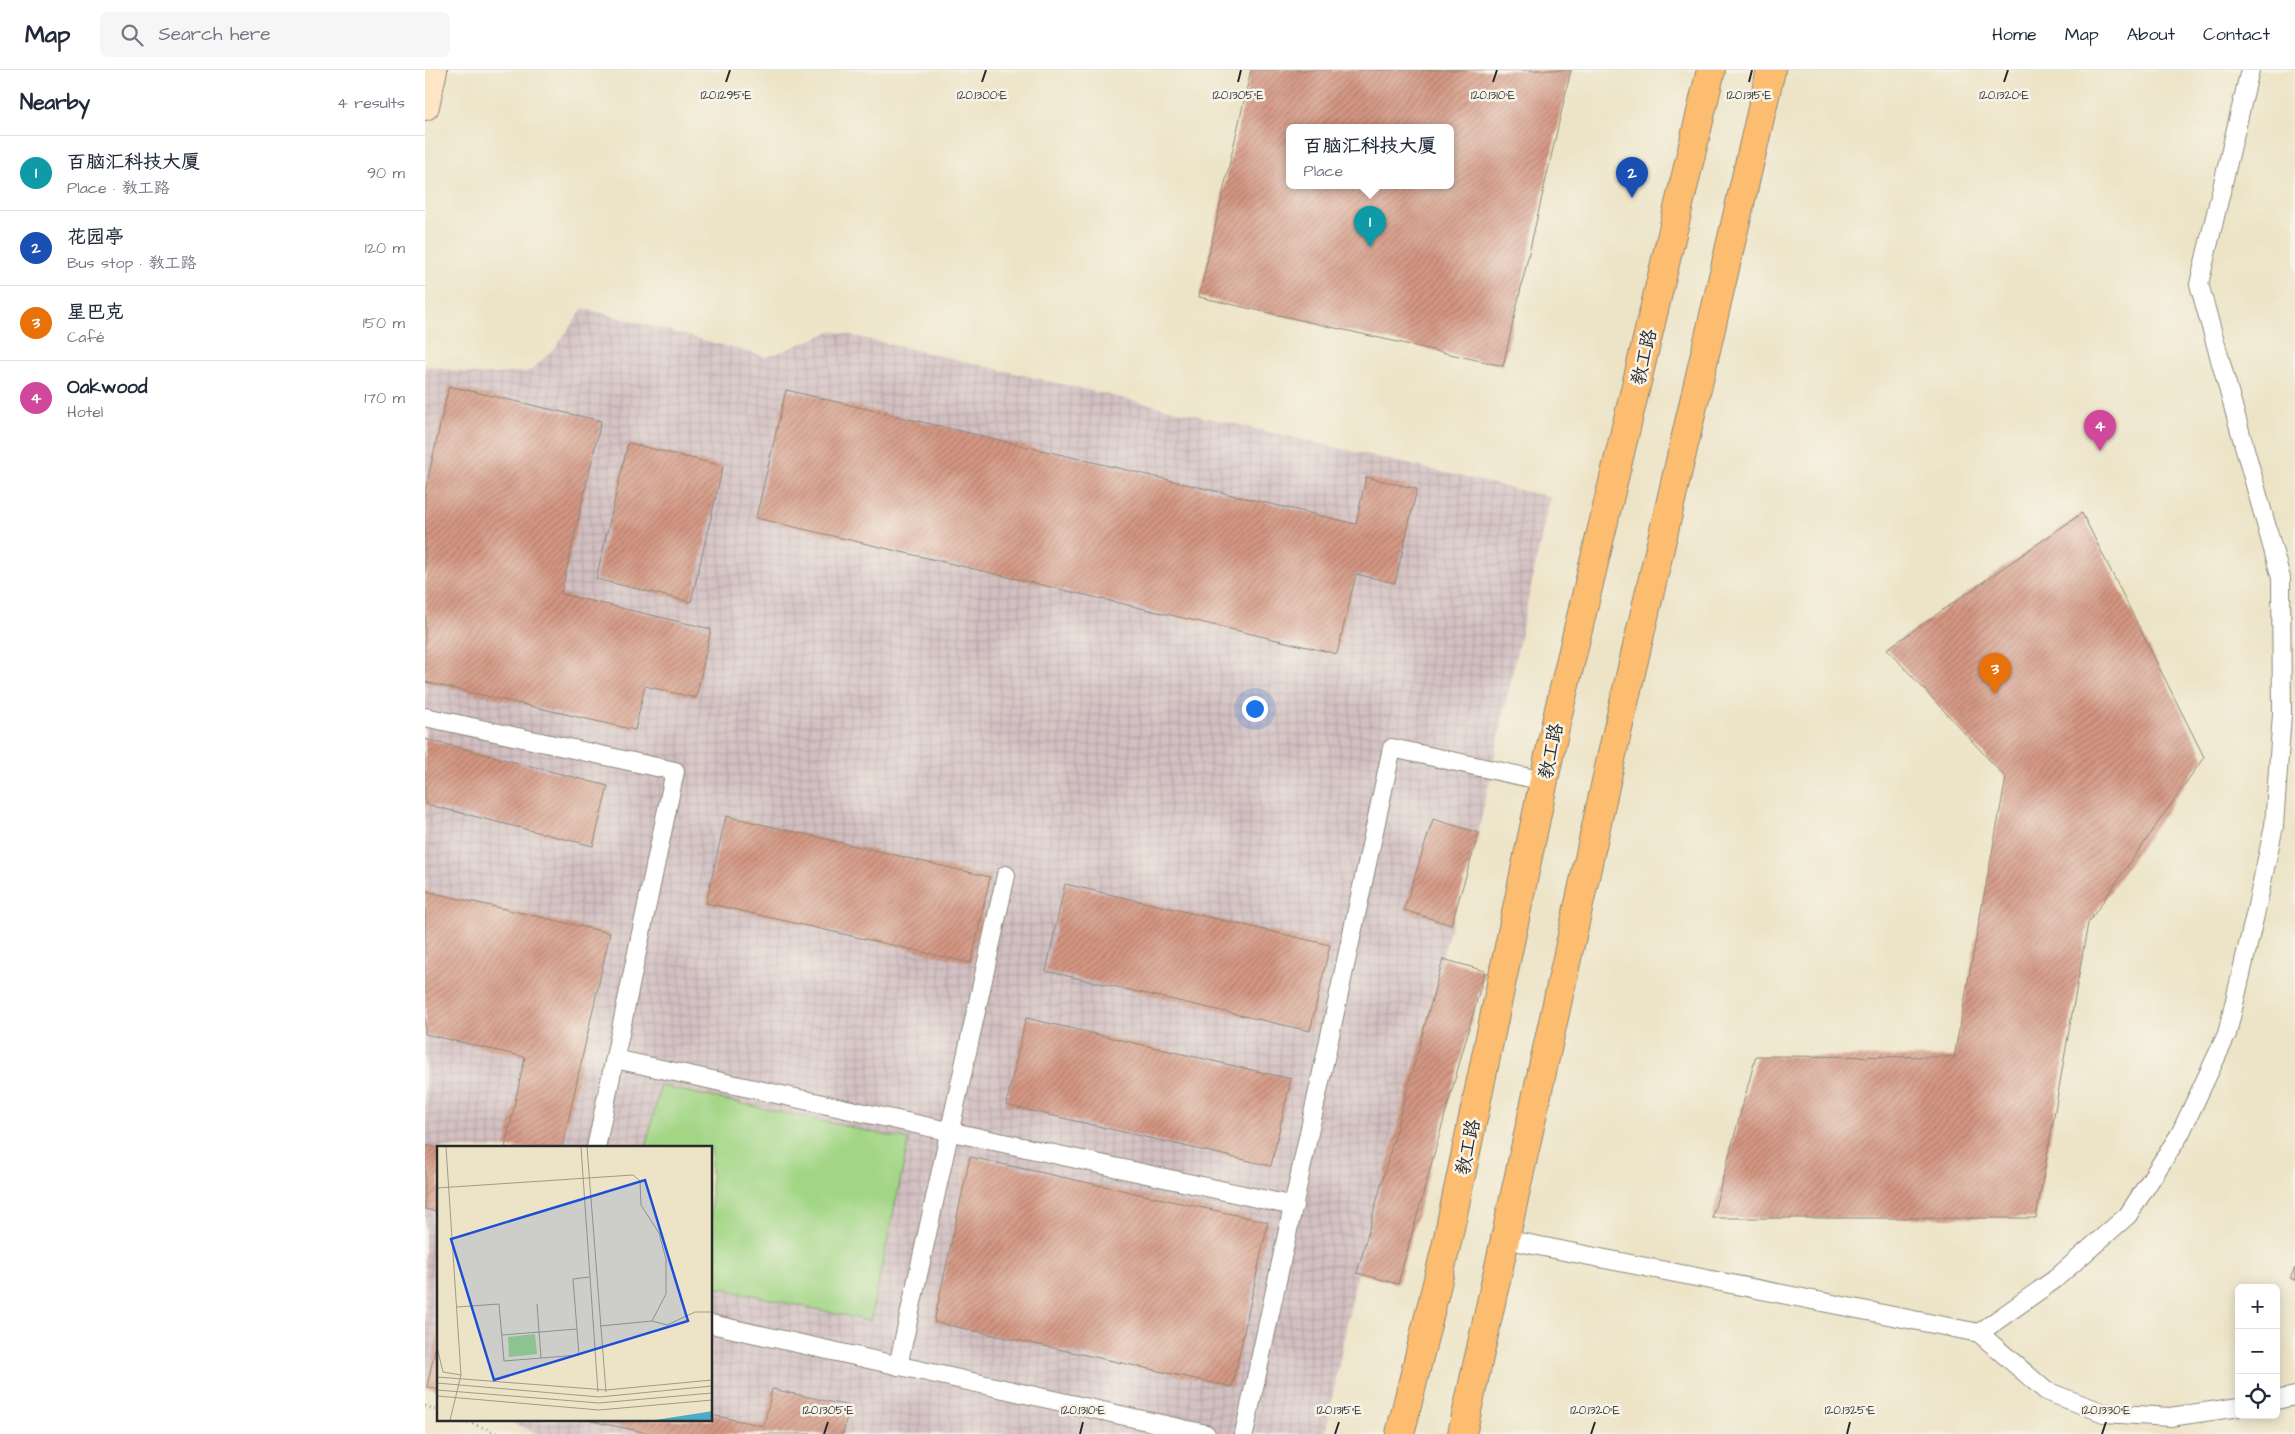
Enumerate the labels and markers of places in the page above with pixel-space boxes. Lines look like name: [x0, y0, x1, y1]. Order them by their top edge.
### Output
pin: 2: [1616, 157, 1648, 198]
pin: 1: [1354, 206, 1386, 247]
pin: 4: [2084, 410, 2116, 451]
pin: 3: [1979, 653, 2011, 694]

